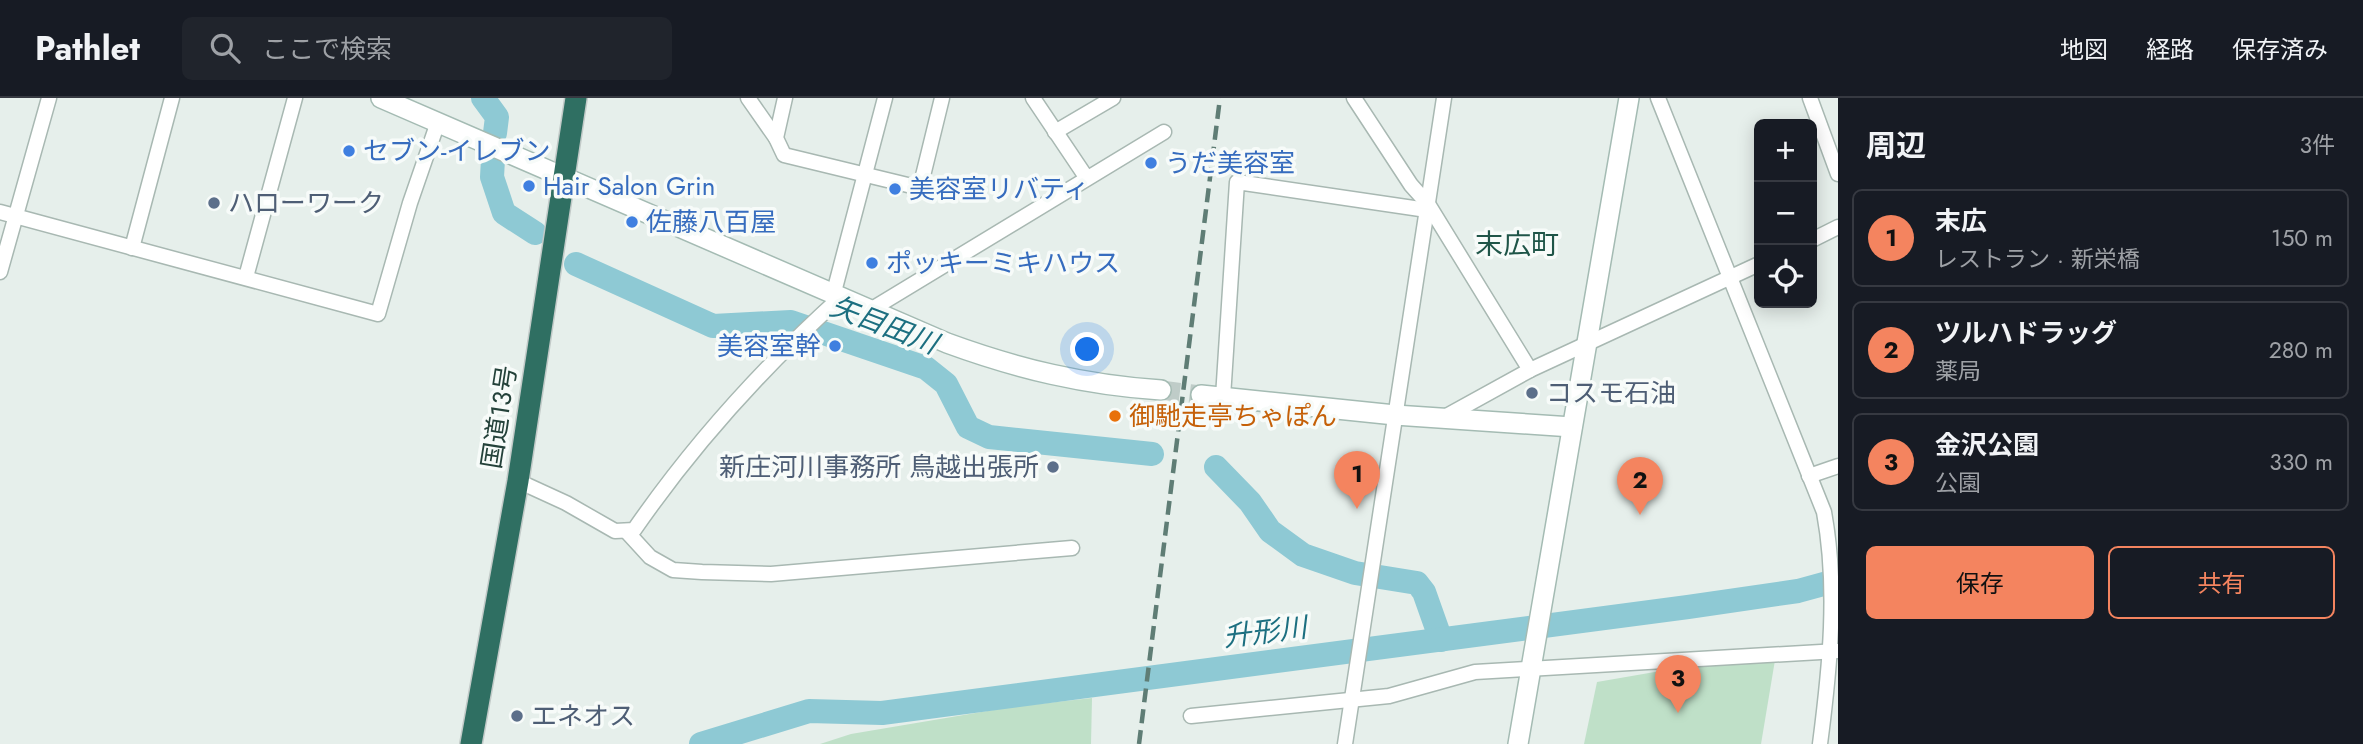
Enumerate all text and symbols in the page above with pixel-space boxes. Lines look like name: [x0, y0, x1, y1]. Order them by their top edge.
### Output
search box: [182, 17, 672, 80]
text: Pathlet: [35, 25, 140, 72]
icon: search: [206, 29, 244, 67]
text: ここで検索: [262, 30, 392, 68]
text: 地図: [2060, 32, 2108, 67]
text: 経路: [2146, 32, 2194, 67]
text: 保存済み: [2232, 32, 2328, 67]
map controls: [1754, 119, 1817, 308]
button: +: [1754, 119, 1817, 182]
text: 周辺: [1866, 124, 1926, 167]
text: 3件: [2299, 128, 2335, 162]
place label: セブン-イレブン: [363, 132, 550, 170]
marker: セブン-イレブン: [341, 143, 357, 159]
place label: うだ美容室: [1165, 144, 1295, 182]
marker: うだ美容室: [1143, 155, 1159, 171]
place label: Hair Salon Grin: [543, 167, 715, 205]
place label: 美容室リバティ: [909, 170, 1089, 208]
marker: Hair Salon Grin: [521, 178, 537, 194]
marker: 美容室リバティ: [887, 181, 903, 197]
button: −: [1754, 182, 1817, 245]
place label: ハローワーク: [228, 184, 384, 222]
marker: ハローワーク: [206, 195, 222, 211]
text: 末広: [1935, 202, 1987, 240]
place label: 佐藤八百屋: [646, 203, 776, 241]
marker: 佐藤八百屋: [624, 214, 640, 230]
text: 1: [1885, 221, 1897, 255]
text: 150 m: [2271, 221, 2333, 255]
district label: 末広町: [1475, 224, 1559, 265]
text: レストラン · 新栄橋: [1935, 242, 2140, 276]
place label: ポッキーミキハウス: [886, 244, 1120, 282]
button: locate: [1754, 245, 1817, 308]
marker: ポッキーミキハウス: [864, 255, 880, 271]
water label: 矢目田川: [824, 286, 946, 365]
text: ツルハドラッグ: [1935, 314, 2117, 352]
place label: 美容室幹: [717, 327, 821, 365]
your location: [1070, 332, 1104, 366]
text: 2: [1883, 333, 1899, 367]
text: 280 m: [2269, 333, 2333, 367]
marker: 美容室幹: [827, 338, 843, 354]
text: 薬局: [1935, 354, 1981, 388]
street label: 国道13号: [472, 363, 526, 471]
place label: コスモ石油: [1546, 374, 1676, 412]
marker: コスモ石油: [1524, 385, 1540, 401]
place label: 御馳走亭ちゃぽん: [1129, 397, 1337, 435]
marker: 御馳走亭ちゃぽん: [1107, 408, 1123, 424]
text: 金沢公園: [1935, 426, 2039, 464]
text: 3: [1884, 445, 1898, 479]
text: 330 m: [2269, 445, 2333, 479]
place label: 新庄河川事務所 鳥越出張所: [719, 448, 1039, 486]
pin: 1: [1334, 451, 1380, 509]
pin: 2: [1617, 457, 1663, 515]
marker: 新庄河川事務所 鳥越出張所: [1045, 459, 1061, 475]
text: 公園: [1935, 466, 1981, 500]
button: 保存: [1866, 546, 2094, 619]
button: 共有: [2108, 546, 2335, 619]
water label: 升形川: [1221, 606, 1312, 657]
pin: 3: [1655, 655, 1701, 713]
place label: エネオス: [531, 697, 635, 735]
marker: エネオス: [509, 708, 525, 724]

